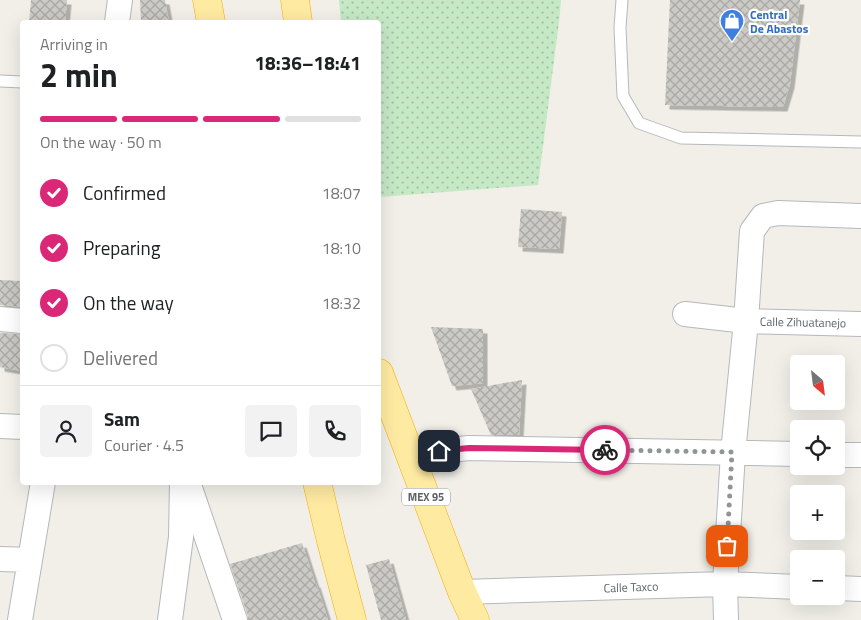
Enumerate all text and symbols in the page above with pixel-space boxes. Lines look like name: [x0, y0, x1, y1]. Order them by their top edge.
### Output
place label: Central De Abastos: [750, 5, 809, 38]
shop icon: Central De Abastos: [719, 8, 745, 42]
text: Arriving in: [40, 32, 108, 56]
text: 18:36–18:41: [254, 48, 361, 77]
text: 2 min: [40, 51, 118, 99]
text: On the way · 50 m: [40, 130, 162, 154]
text: Confirmed: [83, 178, 166, 207]
icon: check: [40, 179, 68, 207]
text: 18:07: [322, 181, 361, 205]
text: Preparing: [83, 233, 160, 262]
icon: check: [40, 234, 68, 262]
text: 18:10: [322, 236, 361, 260]
text: On the way: [83, 288, 174, 317]
icon: check: [40, 289, 68, 317]
text: 18:32: [322, 291, 361, 315]
street label: Calle Zihuatanejo: [760, 312, 846, 332]
text: Delivered: [83, 343, 158, 372]
north arrow: [790, 355, 845, 410]
map controls: [790, 355, 845, 605]
text: Sam: [104, 404, 140, 433]
button: person: [40, 405, 92, 457]
button: chat: [245, 405, 297, 457]
button: phone: [309, 405, 361, 457]
button: locate: [790, 420, 845, 475]
courier: [580, 425, 630, 475]
pin: [418, 430, 460, 472]
text: Courier · 4.5: [104, 433, 184, 457]
icon: bike: [591, 436, 619, 464]
icon: home: [425, 437, 453, 465]
button: +: [790, 485, 845, 540]
road number: MEX 95: [402, 488, 450, 506]
pin: [706, 525, 748, 567]
icon: bag: [713, 532, 741, 560]
button: −: [790, 550, 845, 605]
street label: Calle Taxco: [603, 577, 659, 597]

